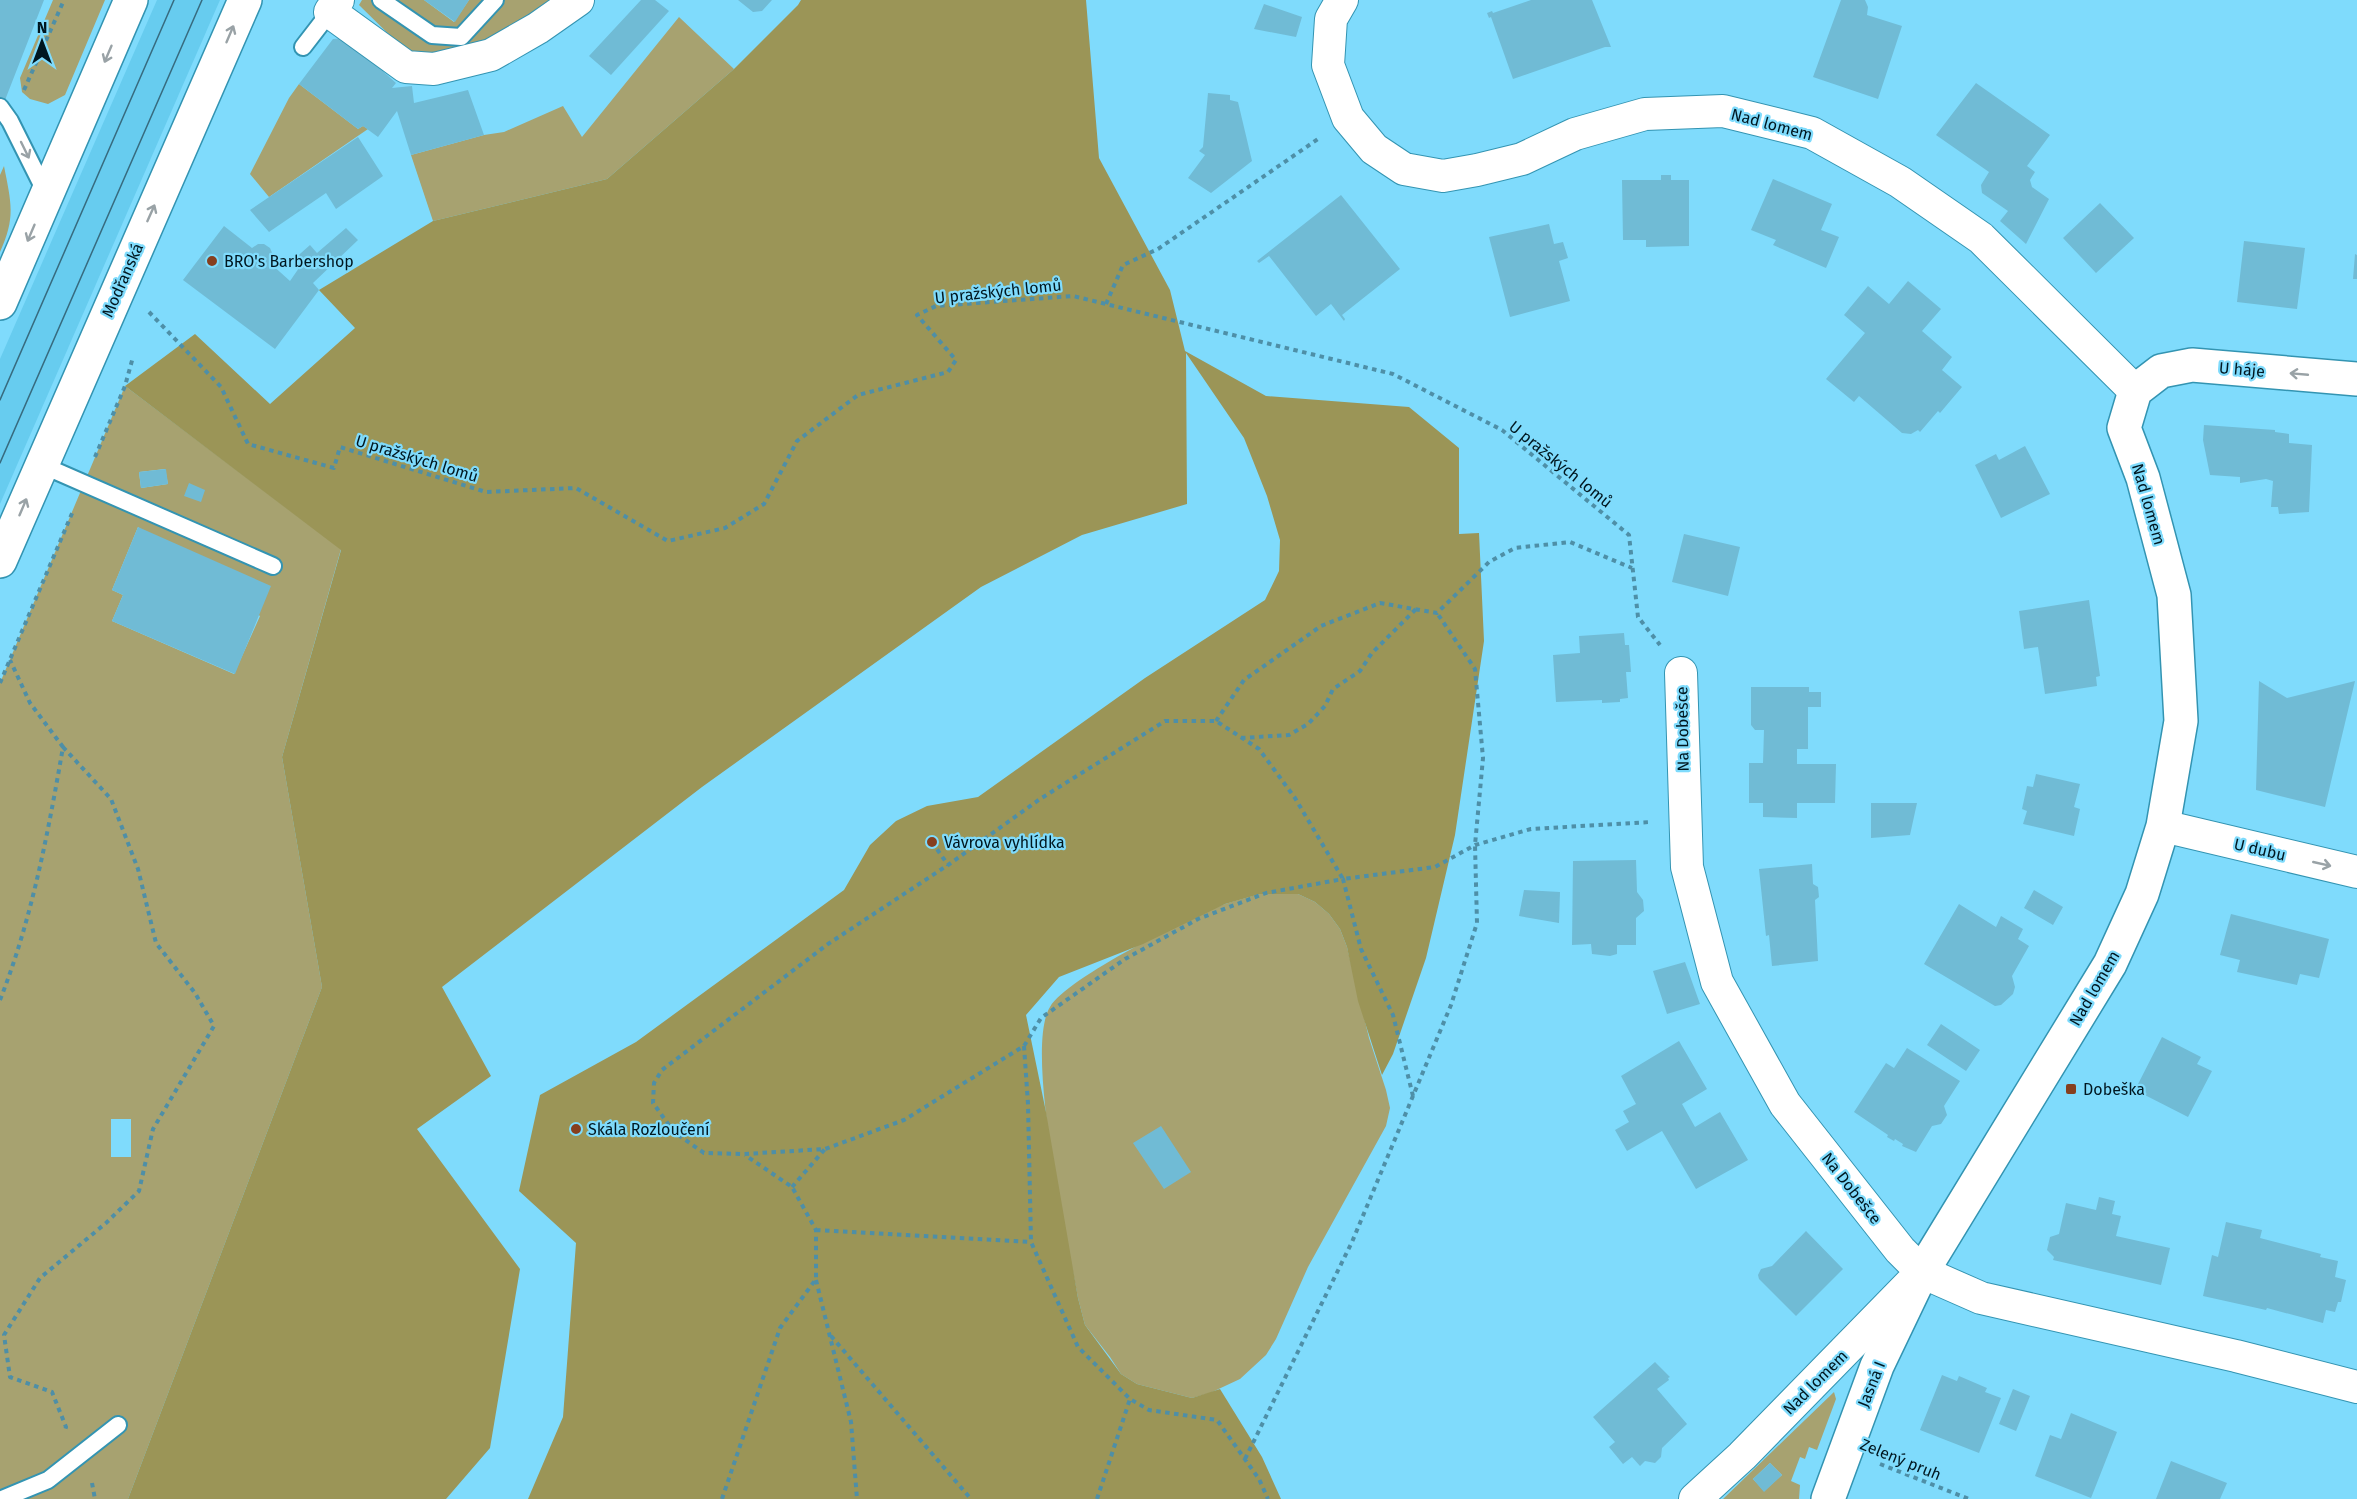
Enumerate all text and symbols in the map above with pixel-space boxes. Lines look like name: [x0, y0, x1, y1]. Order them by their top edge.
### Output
north arrow: [12, 12, 72, 72]
text: N: [37, 18, 47, 37]
one-way arrow: [225, 26, 236, 44]
one-way arrow: [102, 44, 113, 62]
street label: Nad lomem: [1729, 104, 1815, 144]
one-way arrow: [19, 141, 31, 159]
one-way arrow: [147, 204, 158, 222]
one-way arrow: [24, 223, 36, 241]
street label: Modřanská: [98, 240, 147, 320]
place label: BRO's Barbershop: [224, 252, 354, 271]
marker: BRO's Barbershop: [205, 254, 219, 268]
street label: U pražských lomů: [934, 275, 1062, 308]
street label: U háje: [2218, 358, 2266, 381]
one-way arrow: [2289, 368, 2309, 379]
street label: U pražských lomů: [1505, 417, 1616, 512]
street label: U pražských lomů: [353, 431, 480, 486]
street label: Nad lomem: [2128, 461, 2169, 547]
one-way arrow: [18, 499, 29, 517]
street label: Na Dobešce: [1672, 686, 1693, 772]
place label: Vávrova vyhlídka: [944, 833, 1065, 852]
street label: U dubu: [2232, 834, 2288, 865]
marker: Vávrova vyhlídka: [925, 835, 939, 849]
one-way arrow: [2312, 858, 2331, 870]
street label: Nad lomem: [2065, 947, 2124, 1029]
place label: Dobeška: [2083, 1080, 2145, 1099]
marker: Dobeška: [2064, 1082, 2078, 1096]
place label: Skála Rozloučení: [588, 1120, 710, 1139]
marker: Skála Rozloučení: [569, 1122, 583, 1136]
street label: Na Dobešce: [1818, 1149, 1885, 1228]
street label: Nad lomem: [1779, 1346, 1852, 1419]
street label: Jasná I: [1854, 1358, 1889, 1410]
street label: Zelený pruh: [1857, 1435, 1944, 1484]

